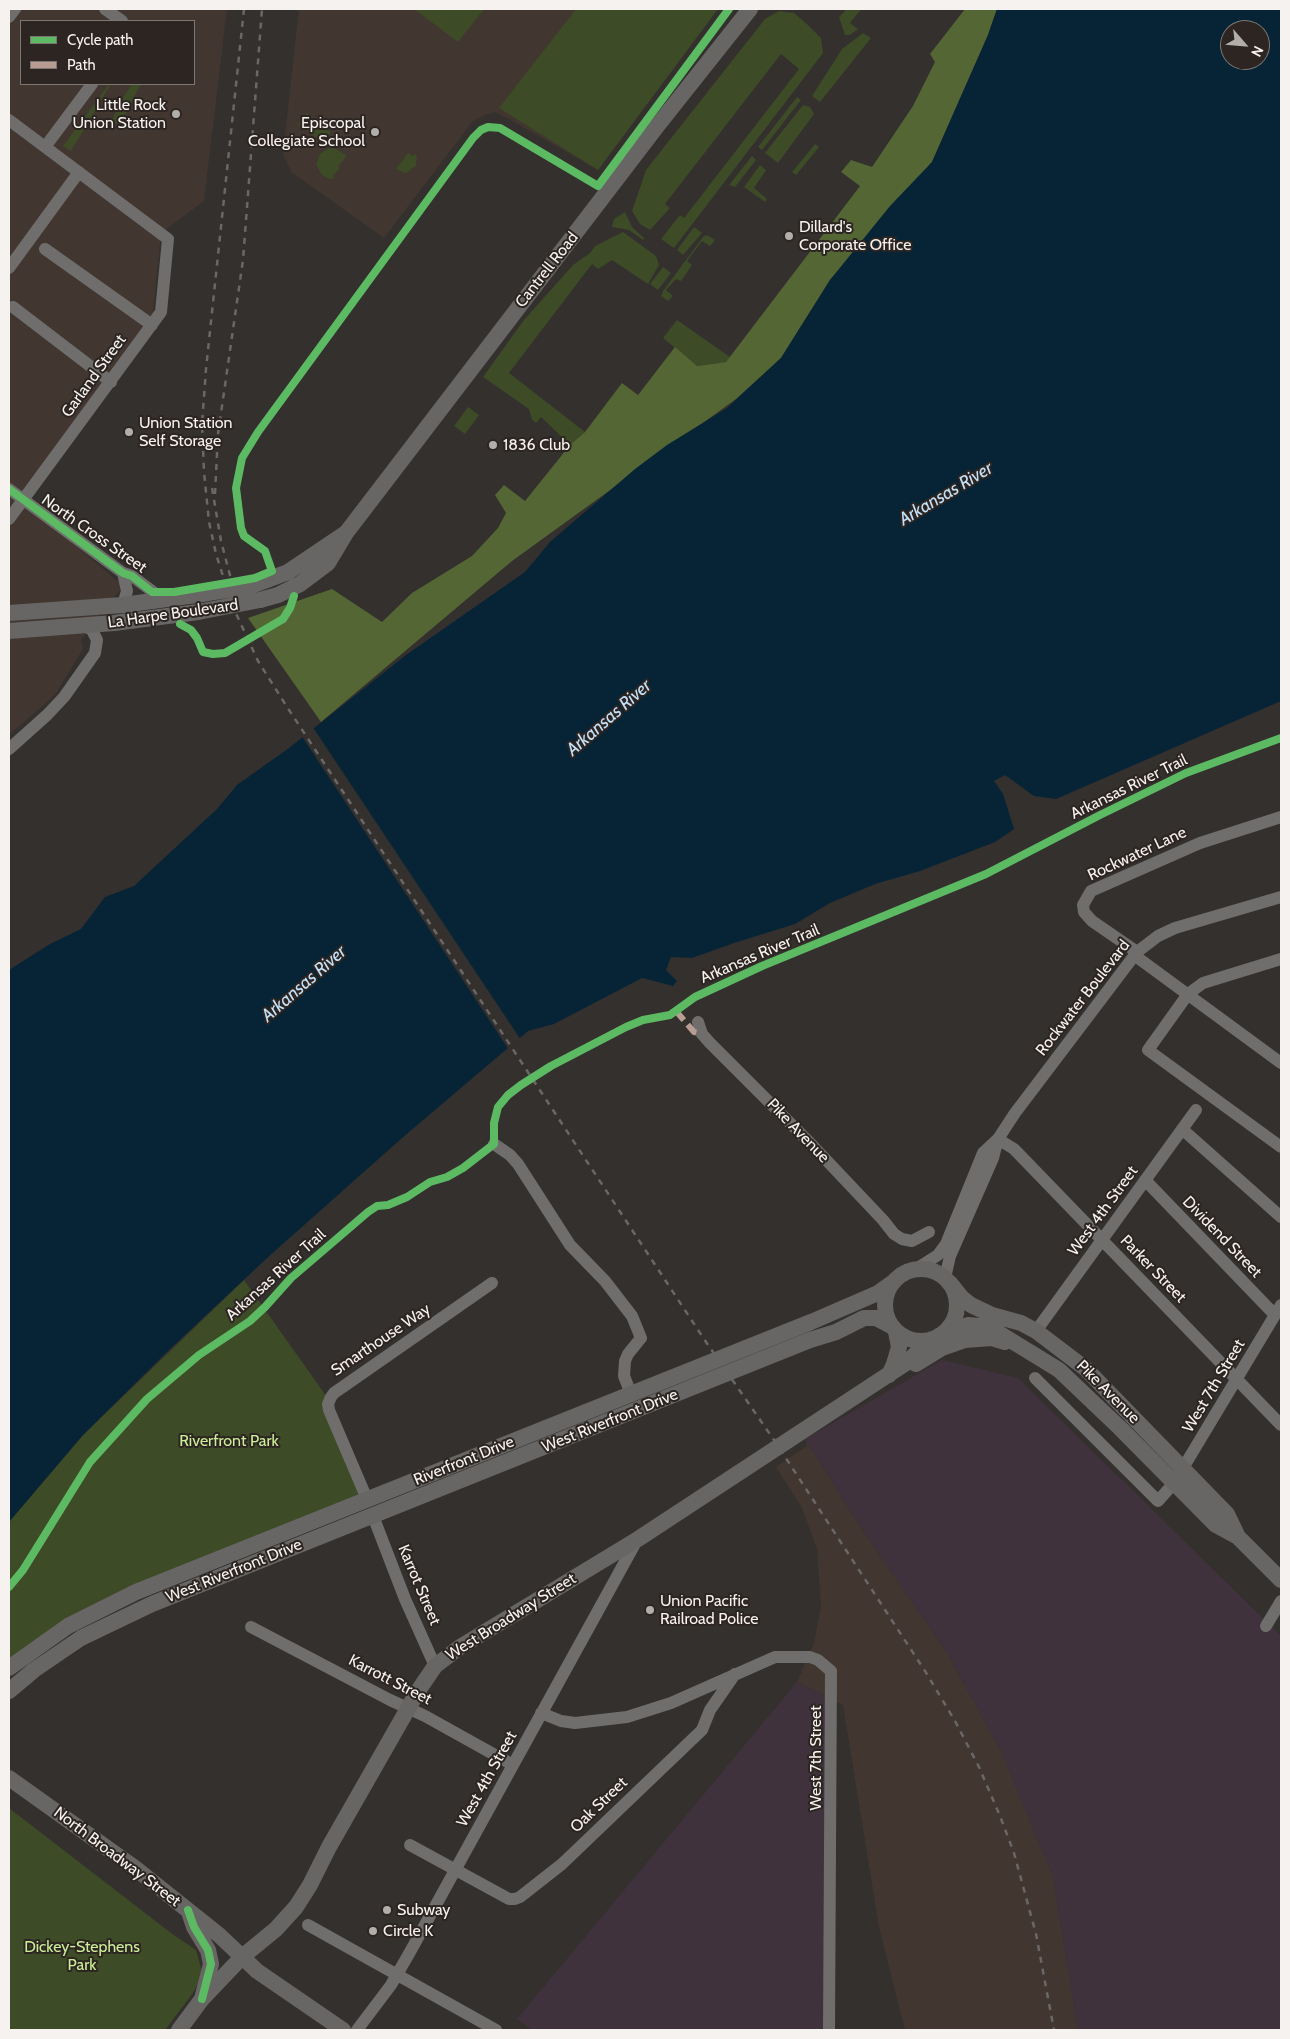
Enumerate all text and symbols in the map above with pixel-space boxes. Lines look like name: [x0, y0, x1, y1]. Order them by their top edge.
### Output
legend: [20, 20, 195, 85]
north arrow: [1220, 20, 1270, 70]
text: Cycle path: [67, 31, 133, 49]
text: N: [1247, 43, 1268, 60]
text: Path: [67, 56, 96, 74]
place label: Little Rock Union Station: [72, 95, 166, 133]
marker: Little Rock Union Station: [170, 108, 182, 120]
place label: Episcopal Collegiate School: [248, 113, 365, 151]
marker: Episcopal Collegiate School: [369, 126, 381, 138]
place label: Dillard's Corporate Office: [799, 217, 911, 255]
street label: Cantrell Road: [512, 228, 582, 312]
marker: Dillard's Corporate Office: [783, 230, 795, 242]
street label: Garland Street: [58, 331, 130, 421]
place label: Union Station Self Storage: [139, 413, 233, 451]
marker: Union Station Self Storage: [123, 426, 135, 438]
place label: 1836 Club: [503, 435, 570, 455]
marker: 1836 Club: [487, 439, 499, 451]
water label: Arkansas River: [895, 458, 997, 530]
street label: North Cross Street: [38, 491, 150, 577]
street label: La Harpe Boulevard: [106, 595, 240, 633]
water label: Arkansas River: [562, 675, 656, 761]
street label: Arkansas River Trail: [1067, 750, 1191, 824]
street label: Rockwater Lane: [1085, 823, 1189, 885]
street label: Arkansas River Trail: [698, 920, 822, 988]
street label: Rockwater Boulevard: [1032, 936, 1134, 1060]
water label: Arkansas River: [257, 941, 351, 1027]
street label: Pike Avenue: [763, 1095, 833, 1167]
street label: West 4th Street: [1064, 1162, 1142, 1260]
street label: Dividend Street: [1178, 1192, 1266, 1282]
street label: Arkansas River Trail: [222, 1225, 330, 1325]
street label: Parker Street: [1116, 1231, 1190, 1307]
street label: Smarthouse Way: [328, 1300, 434, 1380]
street label: West 7th Street: [1179, 1336, 1249, 1436]
street label: Pike Avenue: [1072, 1356, 1144, 1428]
street label: West Riverfront Drive: [539, 1385, 681, 1457]
park label: Riverfront Park: [179, 1431, 279, 1451]
street label: Riverfront Drive: [411, 1432, 517, 1490]
street label: West Riverfront Drive: [163, 1535, 305, 1607]
street label: Karrot Street: [393, 1542, 445, 1628]
street label: West Broadway Street: [442, 1569, 580, 1665]
place label: Union Pacific Railroad Police: [660, 1591, 758, 1629]
marker: Union Pacific Railroad Police: [644, 1604, 656, 1616]
street label: Karrott Street: [345, 1651, 435, 1709]
street label: West 7th Street: [806, 1705, 826, 1811]
street label: West 4th Street: [453, 1728, 521, 1830]
street label: Oak Street: [567, 1773, 631, 1837]
street label: North Broadway Street: [50, 1803, 184, 1911]
place label: Subway: [397, 1900, 450, 1920]
marker: Subway: [381, 1904, 393, 1916]
place label: Circle K: [383, 1921, 433, 1941]
marker: Circle K: [367, 1925, 379, 1937]
park label: Dickey-Stephens Park: [24, 1937, 140, 1975]

